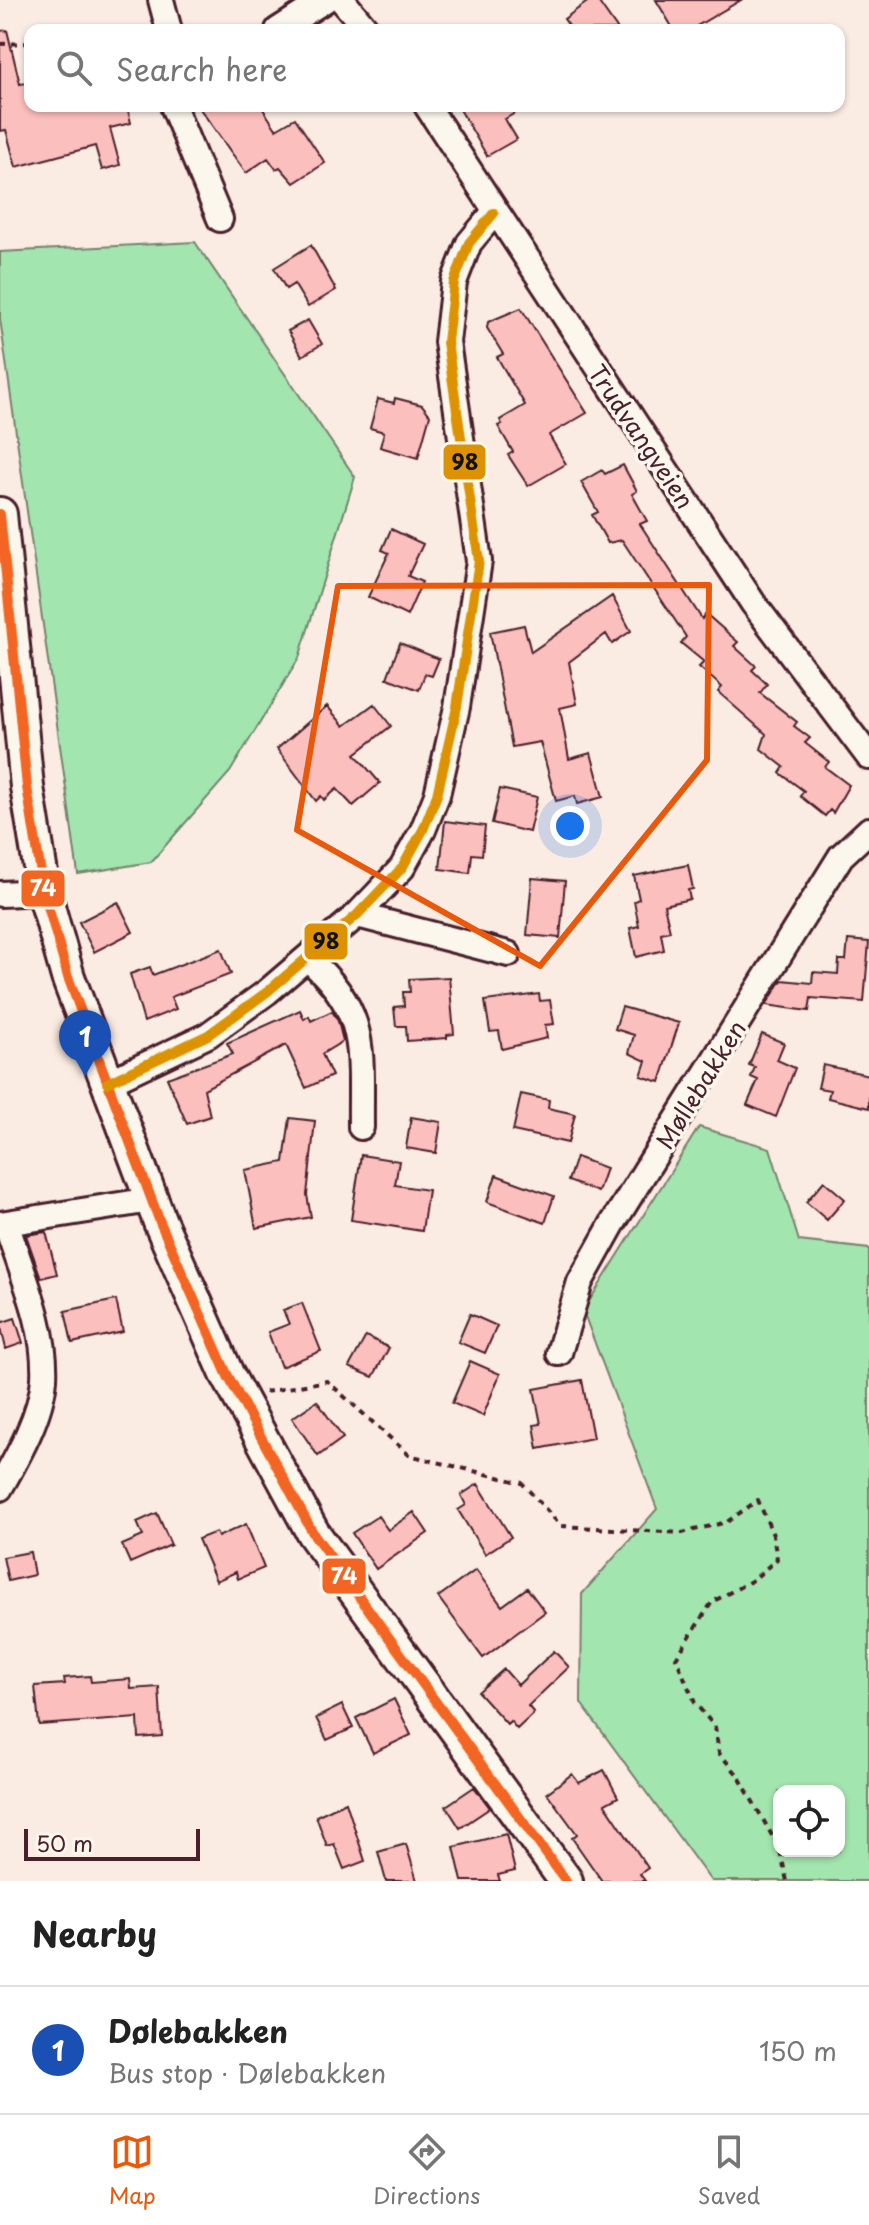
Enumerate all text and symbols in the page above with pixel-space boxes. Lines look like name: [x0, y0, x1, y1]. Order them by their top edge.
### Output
search box: [24, 24, 845, 112]
icon: search: [52, 46, 96, 90]
text: Search here: [116, 46, 288, 91]
street label: Trudvangveien: [580, 357, 704, 515]
line badge: 98: [442, 443, 487, 481]
text: 98: [452, 444, 478, 477]
your location: [550, 806, 590, 846]
line badge: 74: [20, 869, 66, 908]
text: 74: [30, 870, 56, 903]
line badge: 98: [303, 922, 349, 961]
text: 98: [313, 923, 339, 956]
pin: 1: [59, 1010, 111, 1076]
street label: Møllebakken: [646, 1013, 754, 1155]
line badge: 74: [321, 1557, 367, 1595]
text: 74: [331, 1558, 357, 1591]
map controls: [773, 1785, 845, 1857]
button: locate: [773, 1785, 845, 1857]
scale bar: [24, 1825, 200, 1861]
text: 50 m: [36, 1826, 93, 1859]
text: Nearby: [32, 1907, 157, 1959]
text: Dølebakken: [108, 2008, 288, 2053]
text: 1: [52, 2031, 64, 2070]
text: 150 m: [759, 2031, 837, 2070]
text: Bus stop · Dølebakken: [108, 2053, 386, 2092]
tab: Map: [109, 2130, 156, 2211]
tab: Directions: [373, 2130, 480, 2211]
tab: Saved: [698, 2130, 760, 2211]

